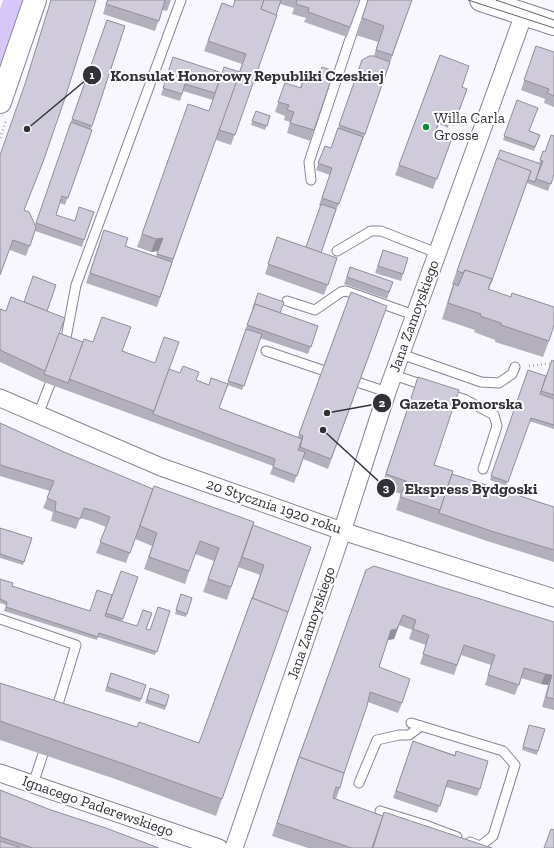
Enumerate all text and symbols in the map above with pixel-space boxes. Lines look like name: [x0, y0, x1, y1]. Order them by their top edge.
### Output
callout: Konsulat Honorowy Republiki Czeskiej: [82, 61, 392, 89]
text: Konsulat Honorowy Republiki Czeskiej: [110, 66, 384, 85]
text: 1: [90, 68, 95, 82]
place label: Willa Carla Grosse: [434, 109, 505, 144]
marker: Willa Carla Grosse: [421, 122, 431, 132]
street label: Jana Zamoyskiego: [385, 257, 443, 375]
callout: Gazeta Pomorska: [372, 389, 531, 417]
text: Gazeta Pomorska: [399, 394, 523, 413]
text: 2: [379, 396, 386, 410]
street label: 20 Stycznia 1920 roku: [204, 474, 345, 538]
callout: Ekspress Bydgoski: [376, 474, 545, 502]
text: Ekspress Bydgoski: [405, 479, 538, 498]
text: 3: [383, 481, 390, 495]
street label: Jana Zamoyskiego: [283, 564, 339, 682]
street label: Ignacego Paderewskiego: [20, 772, 176, 840]

